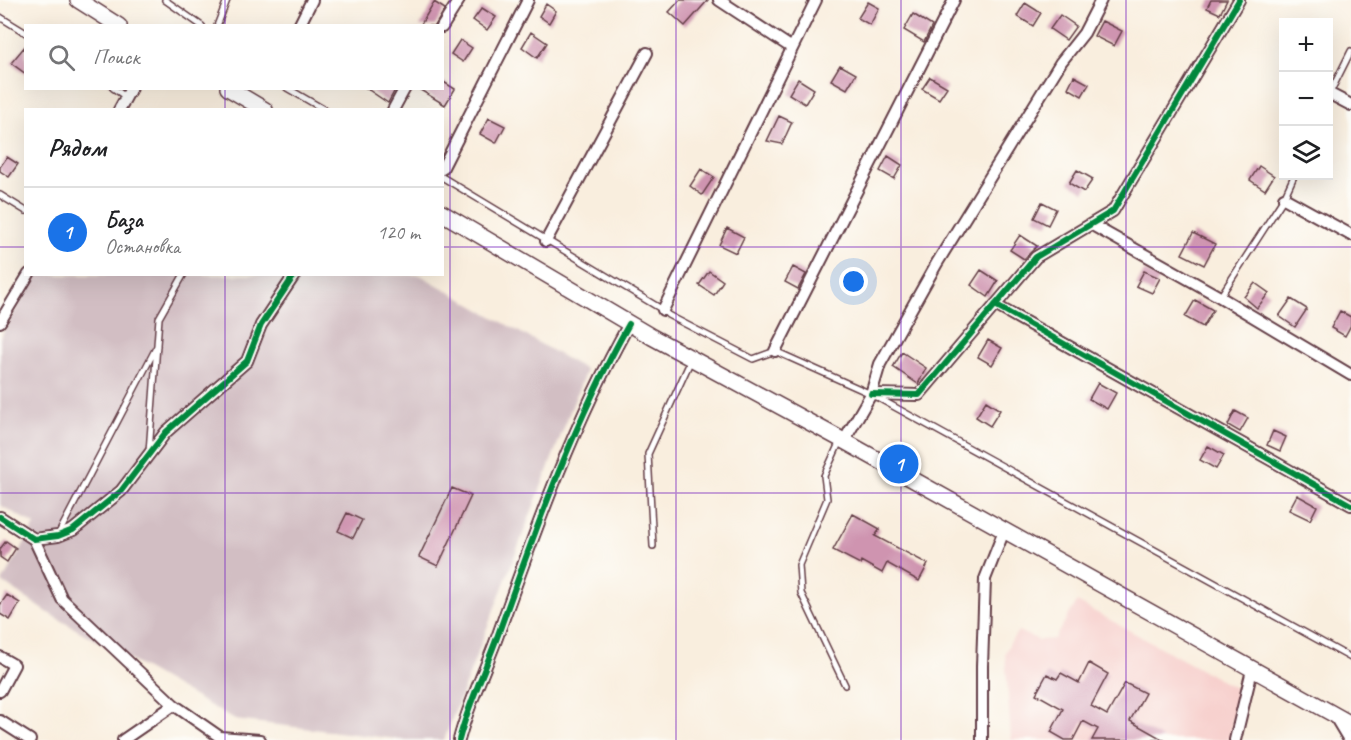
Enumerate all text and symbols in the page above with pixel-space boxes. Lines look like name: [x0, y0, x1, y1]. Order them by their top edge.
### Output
map controls: [1279, 18, 1333, 180]
button: +: [1279, 18, 1333, 72]
search box: [24, 24, 444, 90]
icon: search: [45, 41, 78, 74]
text: Поиск: [93, 43, 139, 71]
button: −: [1279, 72, 1333, 126]
button: layers: [1279, 126, 1333, 180]
text: Рядом: [48, 131, 106, 164]
text: База: [105, 206, 143, 234]
text: 1: [63, 220, 72, 245]
text: 120 m: [377, 220, 420, 245]
text: Остановка: [105, 234, 180, 259]
your location: [839, 267, 868, 296]
pin: 1: [880, 442, 918, 486]

